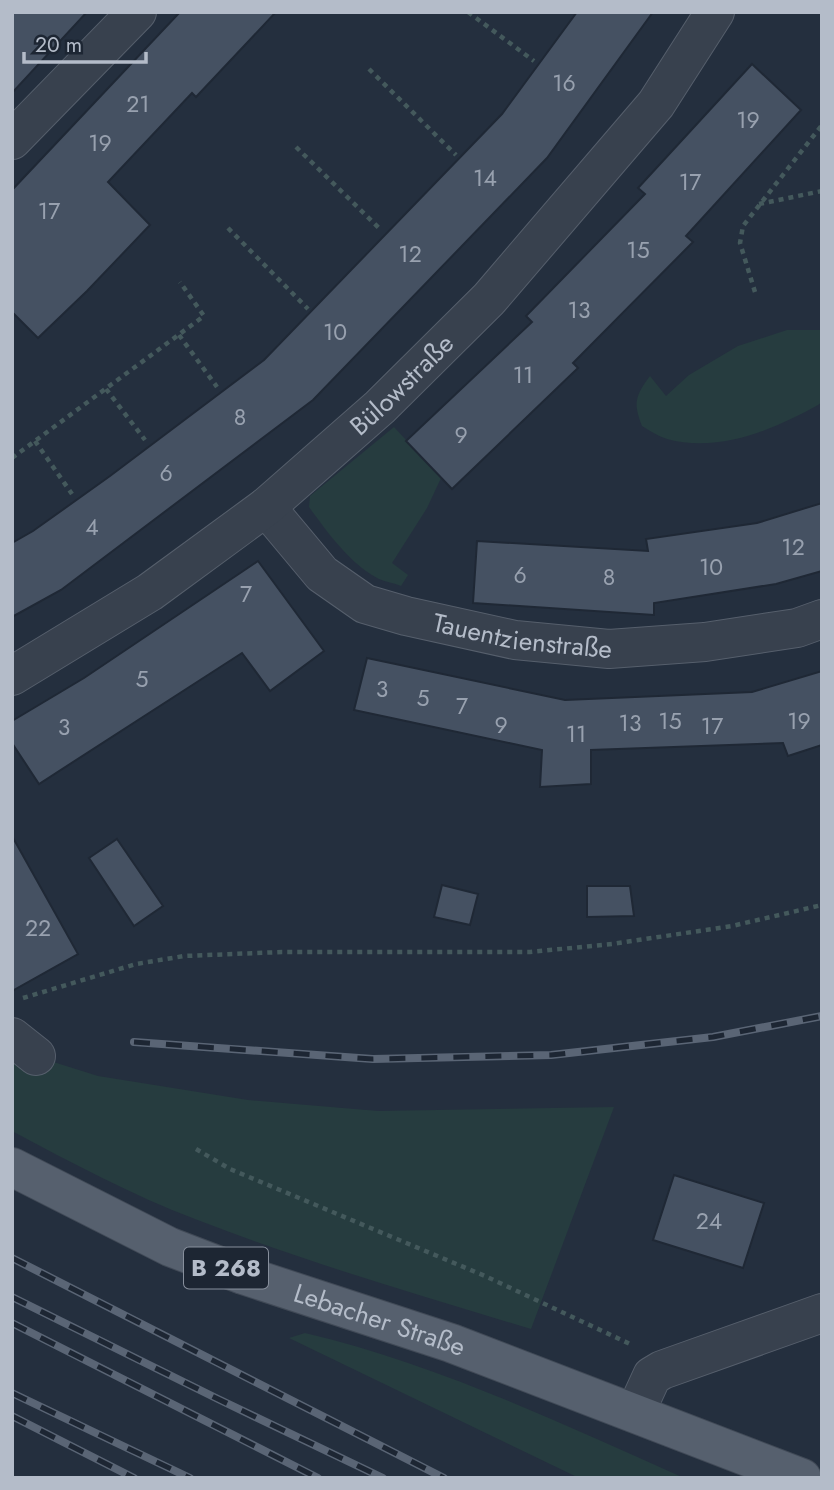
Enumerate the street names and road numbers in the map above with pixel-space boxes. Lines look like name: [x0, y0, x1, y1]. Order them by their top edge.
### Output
street label: Bülowstraße: [341, 325, 462, 444]
street label: Tauentzienstraße: [429, 603, 614, 668]
road number: B 268: [184, 1248, 268, 1288]
street label: Lebacher Straße: [289, 1274, 471, 1366]

